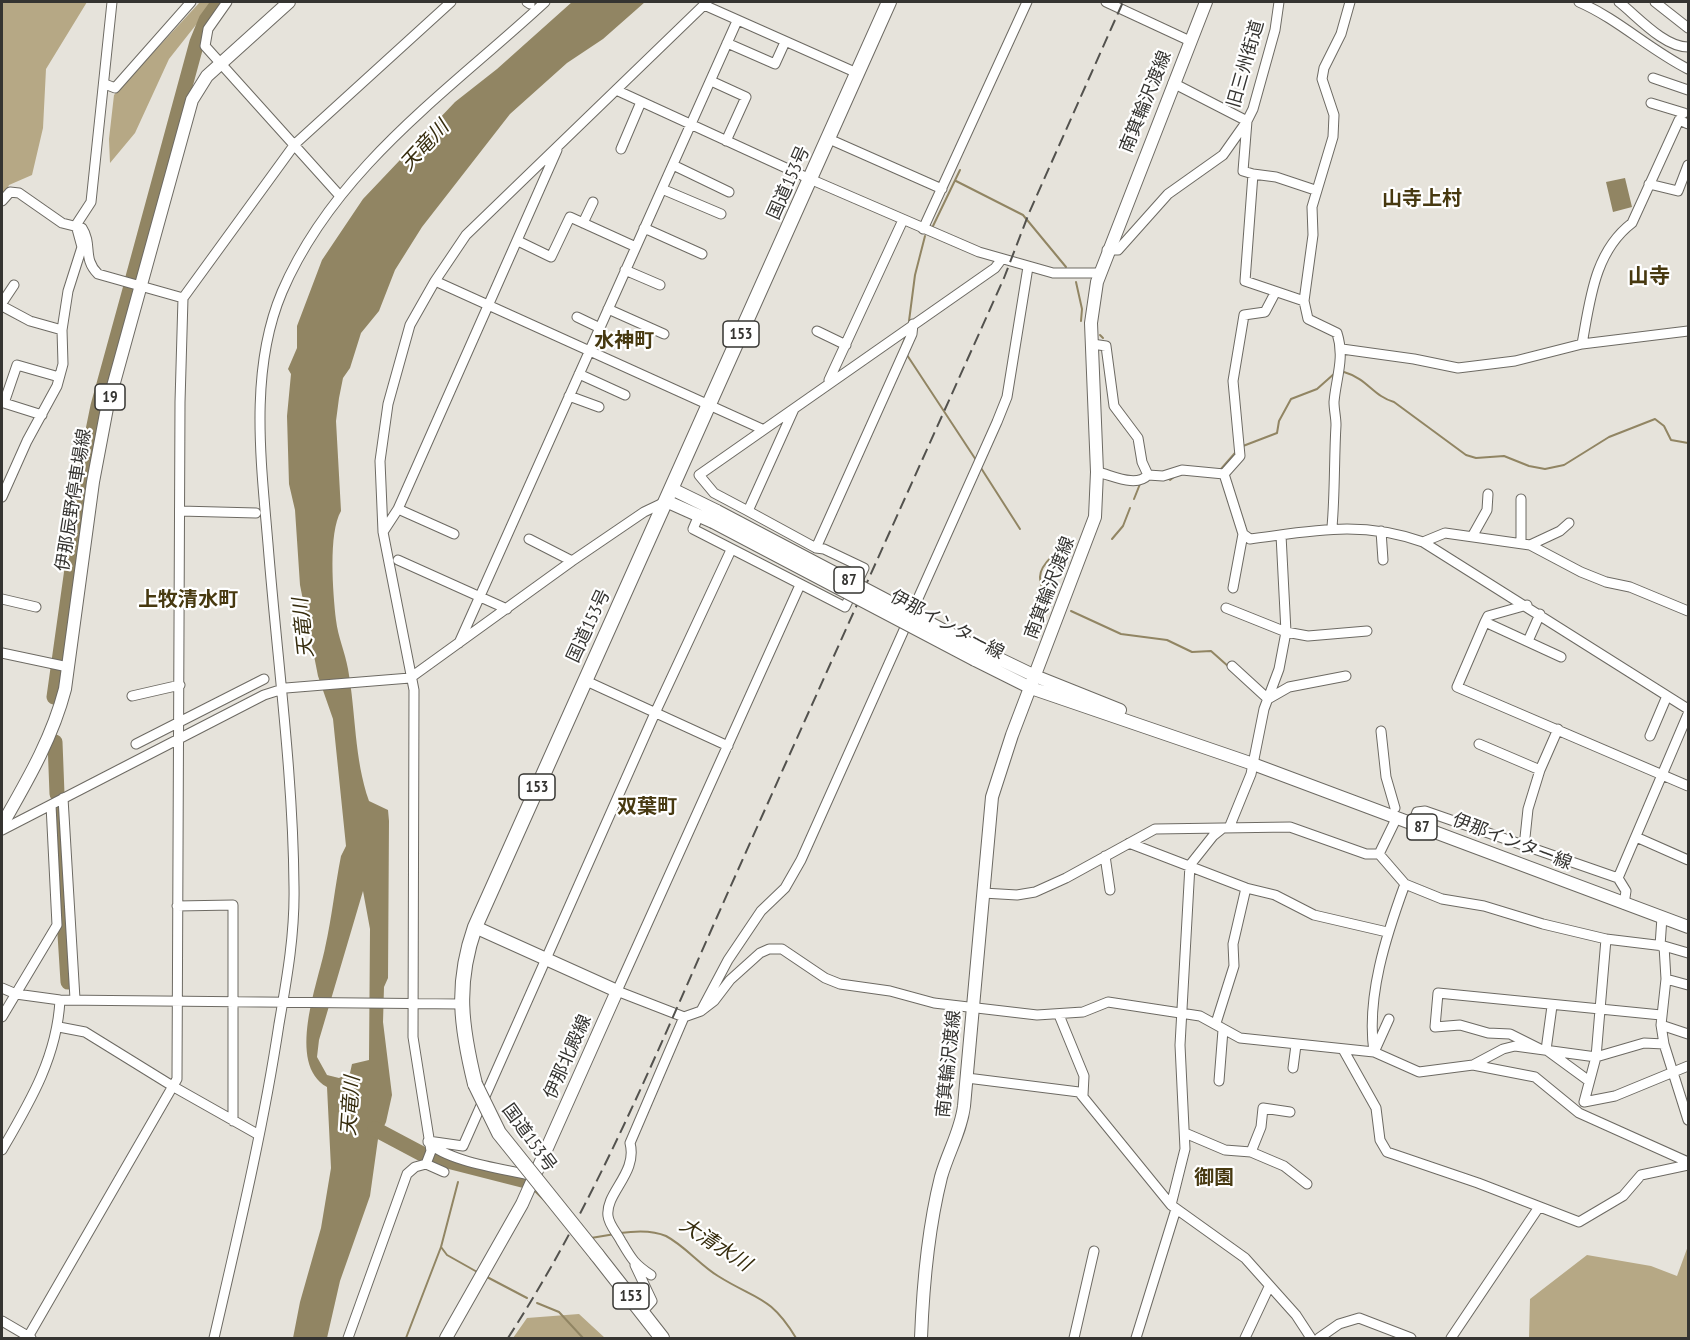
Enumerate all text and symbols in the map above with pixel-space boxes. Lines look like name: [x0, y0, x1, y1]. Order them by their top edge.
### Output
street label: 旧三州街道: [1223, 18, 1269, 110]
street label: 南箕輪沢渡線: [1116, 48, 1176, 156]
water label: 天竜川: [396, 116, 454, 176]
street label: 国道153号: [763, 143, 815, 223]
district label: 山寺上村: [1382, 187, 1462, 211]
district label: 山寺: [1628, 264, 1670, 290]
road number: 153: [723, 321, 759, 347]
district label: 水神町: [594, 329, 654, 353]
road number: 19: [95, 384, 125, 410]
street label: 伊那辰野停車場線: [52, 427, 96, 573]
street label: 南箕輪沢渡線: [1021, 534, 1079, 642]
road number: 87: [834, 567, 864, 593]
street label: 国道153号: [563, 586, 615, 666]
street label: 伊那インター線: [886, 586, 1008, 664]
district label: 上牧清水町: [138, 588, 238, 612]
water label: 天竜川: [289, 597, 319, 659]
road number: 153: [519, 774, 555, 800]
district label: 双葉町: [617, 795, 677, 819]
street label: 伊那インター線: [1449, 809, 1575, 875]
road number: 87: [1407, 814, 1437, 840]
street label: 南箕輪沢渡線: [933, 1009, 965, 1119]
street label: 伊那北殿線: [540, 1011, 596, 1103]
water label: 天竜川: [337, 1075, 365, 1137]
street label: 国道153号: [497, 1100, 561, 1176]
district label: 御園: [1194, 1166, 1234, 1190]
water label: 大清水川: [675, 1213, 755, 1277]
road number: 153: [613, 1283, 649, 1309]

